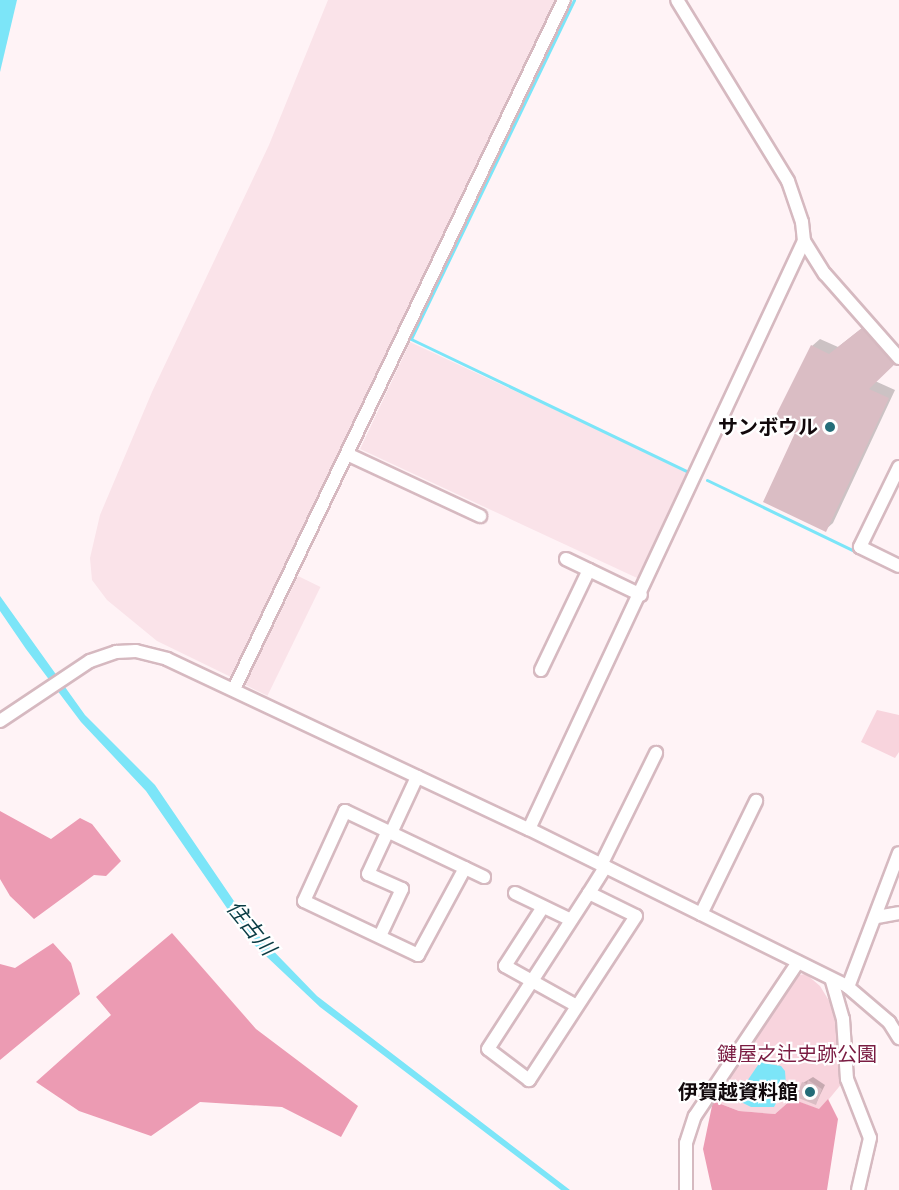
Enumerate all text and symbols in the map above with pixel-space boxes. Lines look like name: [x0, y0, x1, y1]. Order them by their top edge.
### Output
place label: サンボウル: [718, 415, 818, 439]
marker: サンボウル: [823, 420, 837, 434]
water label: 住古川: [221, 896, 281, 960]
park label: 鍵屋之辻史跡公園: [717, 1042, 877, 1066]
place label: 伊賀越資料館: [678, 1080, 798, 1104]
marker: 伊賀越資料館: [803, 1085, 817, 1099]

